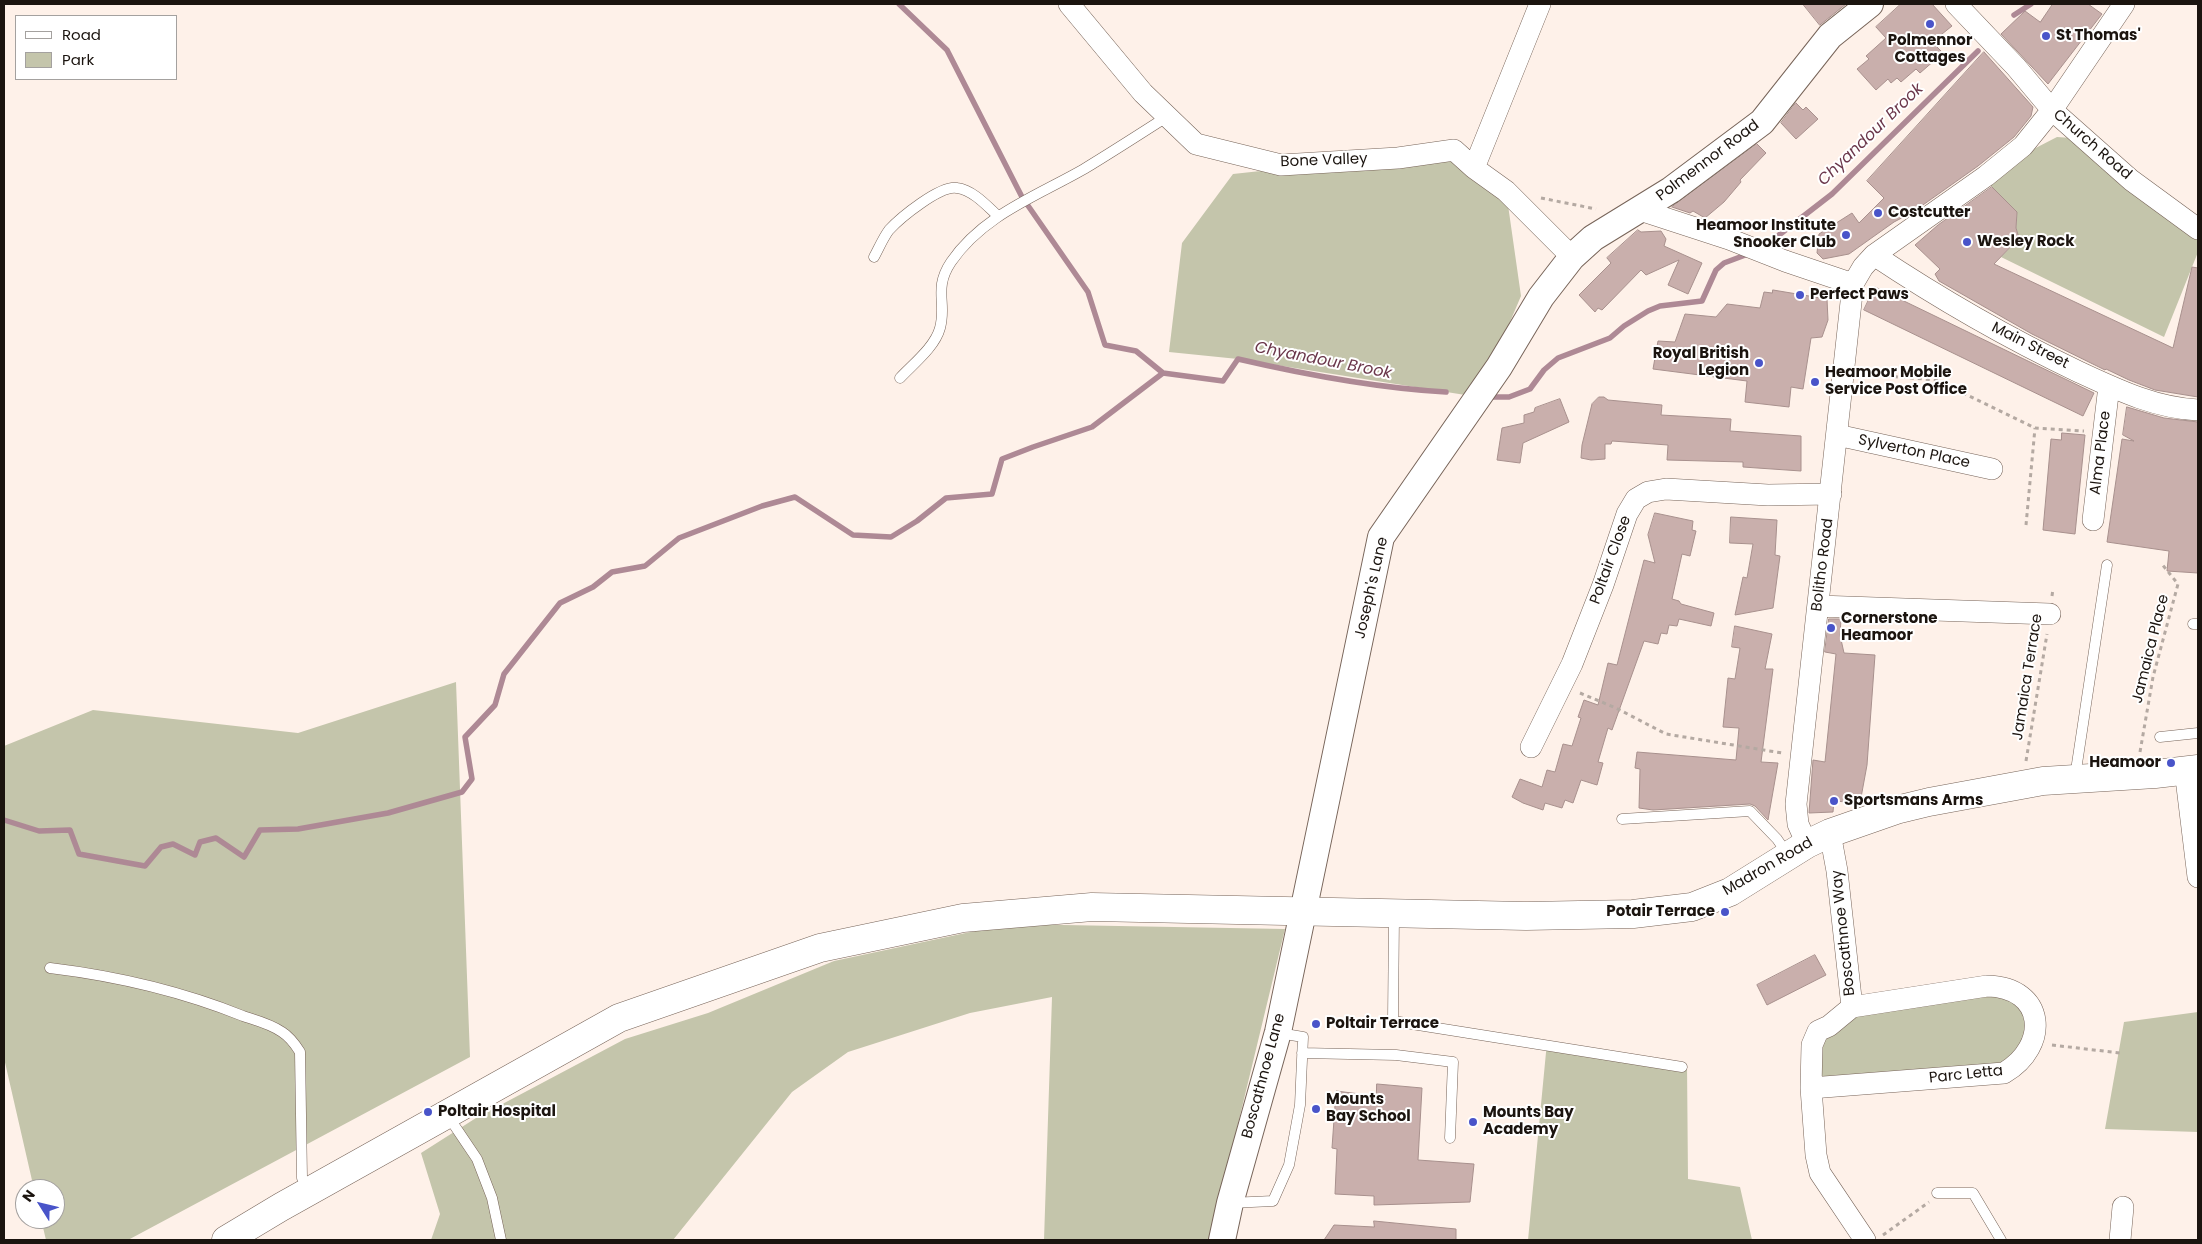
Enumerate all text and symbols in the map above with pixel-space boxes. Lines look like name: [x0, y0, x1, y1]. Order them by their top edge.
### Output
legend: [15, 15, 178, 80]
marker: Polmennor Cottages: [1924, 18, 1936, 30]
text: Road: [62, 24, 101, 45]
place label: St Thomas': [2056, 27, 2141, 45]
marker: St Thomas': [2040, 30, 2052, 42]
place label: Polmennor Cottages: [1888, 32, 1972, 67]
text: Park: [62, 49, 94, 70]
water label: Chyandour Brook: [1814, 80, 1928, 190]
street label: Church Road: [2049, 106, 2135, 184]
street label: Polmennor Road: [1653, 116, 1763, 206]
street label: Bone Valley: [1280, 150, 1368, 172]
place label: Costcutter: [1888, 204, 1970, 222]
marker: Costcutter: [1872, 207, 1884, 219]
place label: Heamoor Institute Snooker Club: [1696, 217, 1836, 252]
marker: Heamoor Institute Snooker Club: [1840, 229, 1852, 241]
place label: Wesley Rock: [1977, 233, 2074, 251]
marker: Wesley Rock: [1961, 236, 1973, 248]
place label: Perfect Paws: [1810, 286, 1909, 304]
marker: Perfect Paws: [1794, 289, 1806, 301]
street label: Main Street: [1988, 319, 2072, 373]
water label: Chyandour Brook: [1253, 338, 1393, 384]
place label: Royal British Legion: [1653, 345, 1749, 380]
marker: Royal British Legion: [1753, 357, 1765, 369]
place label: Heamoor Mobile Service Post Office: [1825, 364, 1967, 399]
marker: Heamoor Mobile Service Post Office: [1809, 376, 1821, 388]
street label: Alma Place: [2087, 410, 2115, 496]
street label: Sylverton Place: [1856, 431, 1972, 473]
street label: Poltair Close: [1587, 513, 1635, 607]
street label: Bolitho Road: [1808, 517, 1838, 613]
street label: Joseph's Lane: [1352, 535, 1392, 641]
street label: Jamaica Place: [2129, 593, 2173, 705]
place label: Cornerstone Heamoor: [1841, 610, 1938, 645]
street label: Jamaica Terrace: [2009, 612, 2047, 742]
marker: Cornerstone Heamoor: [1825, 622, 1837, 634]
place label: Heamoor: [2089, 754, 2161, 772]
marker: Heamoor: [2165, 757, 2177, 769]
place label: Sportsmans Arms: [1844, 792, 1983, 810]
marker: Sportsmans Arms: [1828, 795, 1840, 807]
street label: Madron Road: [1720, 834, 1816, 900]
street label: Boscathnoe Way: [1828, 869, 1860, 997]
place label: Potair Terrace: [1606, 903, 1715, 921]
marker: Potair Terrace: [1719, 906, 1731, 918]
street label: Boscathnoe Lane: [1239, 1011, 1289, 1141]
place label: Poltair Terrace: [1326, 1015, 1439, 1033]
marker: Poltair Terrace: [1310, 1018, 1322, 1030]
street label: Parc Letta: [1928, 1062, 2004, 1088]
place label: Mounts Bay School: [1326, 1091, 1411, 1126]
place label: Poltair Hospital: [438, 1103, 556, 1121]
marker: Mounts Bay School: [1310, 1103, 1322, 1115]
place label: Mounts Bay Academy: [1483, 1104, 1574, 1139]
marker: Poltair Hospital: [422, 1106, 434, 1118]
marker: Mounts Bay Academy: [1467, 1116, 1479, 1128]
north arrow: [15, 1179, 65, 1229]
text: N: [17, 1186, 40, 1206]

